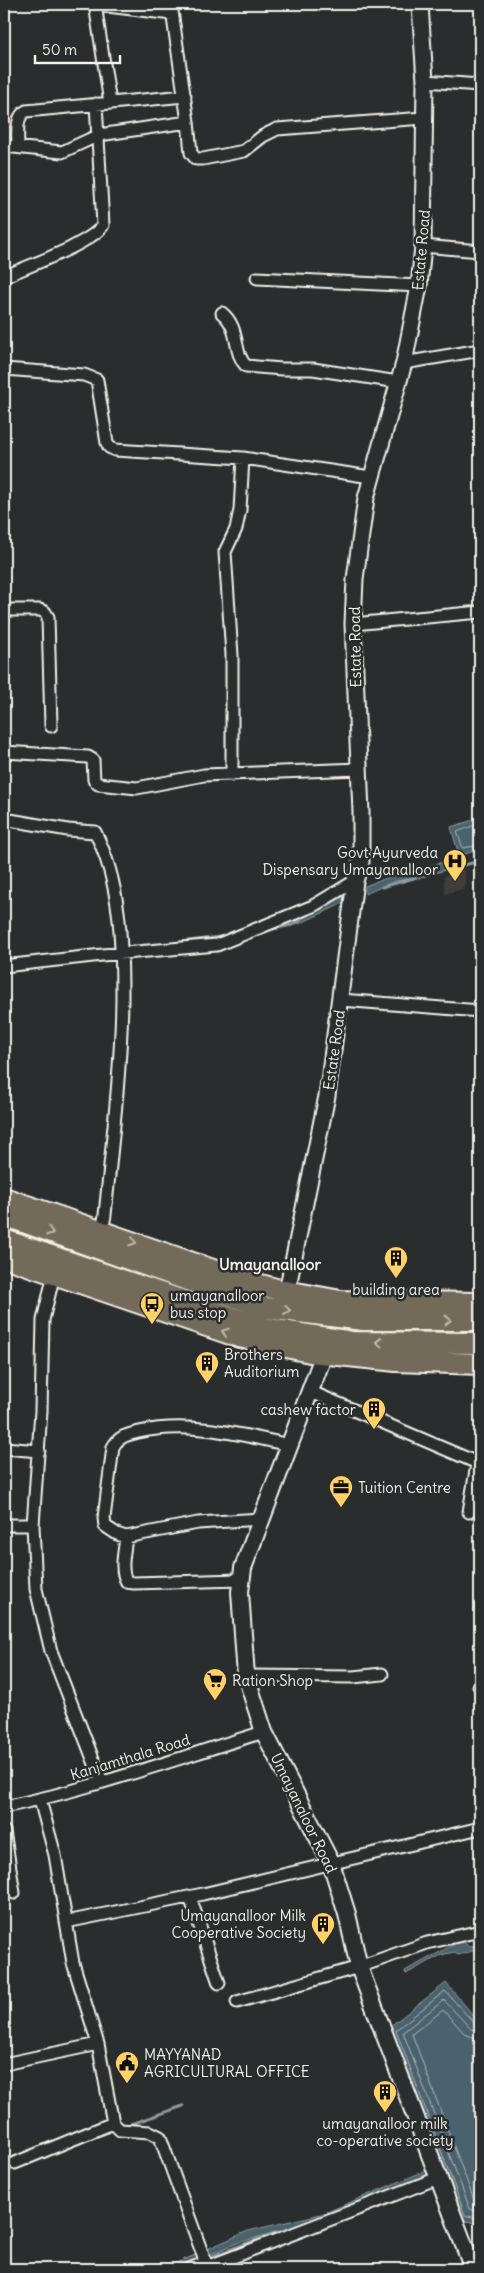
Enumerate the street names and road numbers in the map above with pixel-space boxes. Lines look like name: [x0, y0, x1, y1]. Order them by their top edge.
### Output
street label: Estate Road: [408, 209, 434, 291]
street label: Estate Road: [345, 606, 365, 688]
street label: Estate Road: [319, 1008, 349, 1091]
street label: Kanjamthala Road: [68, 1730, 192, 1784]
street label: Umayanaloor Road: [267, 1750, 341, 1876]

